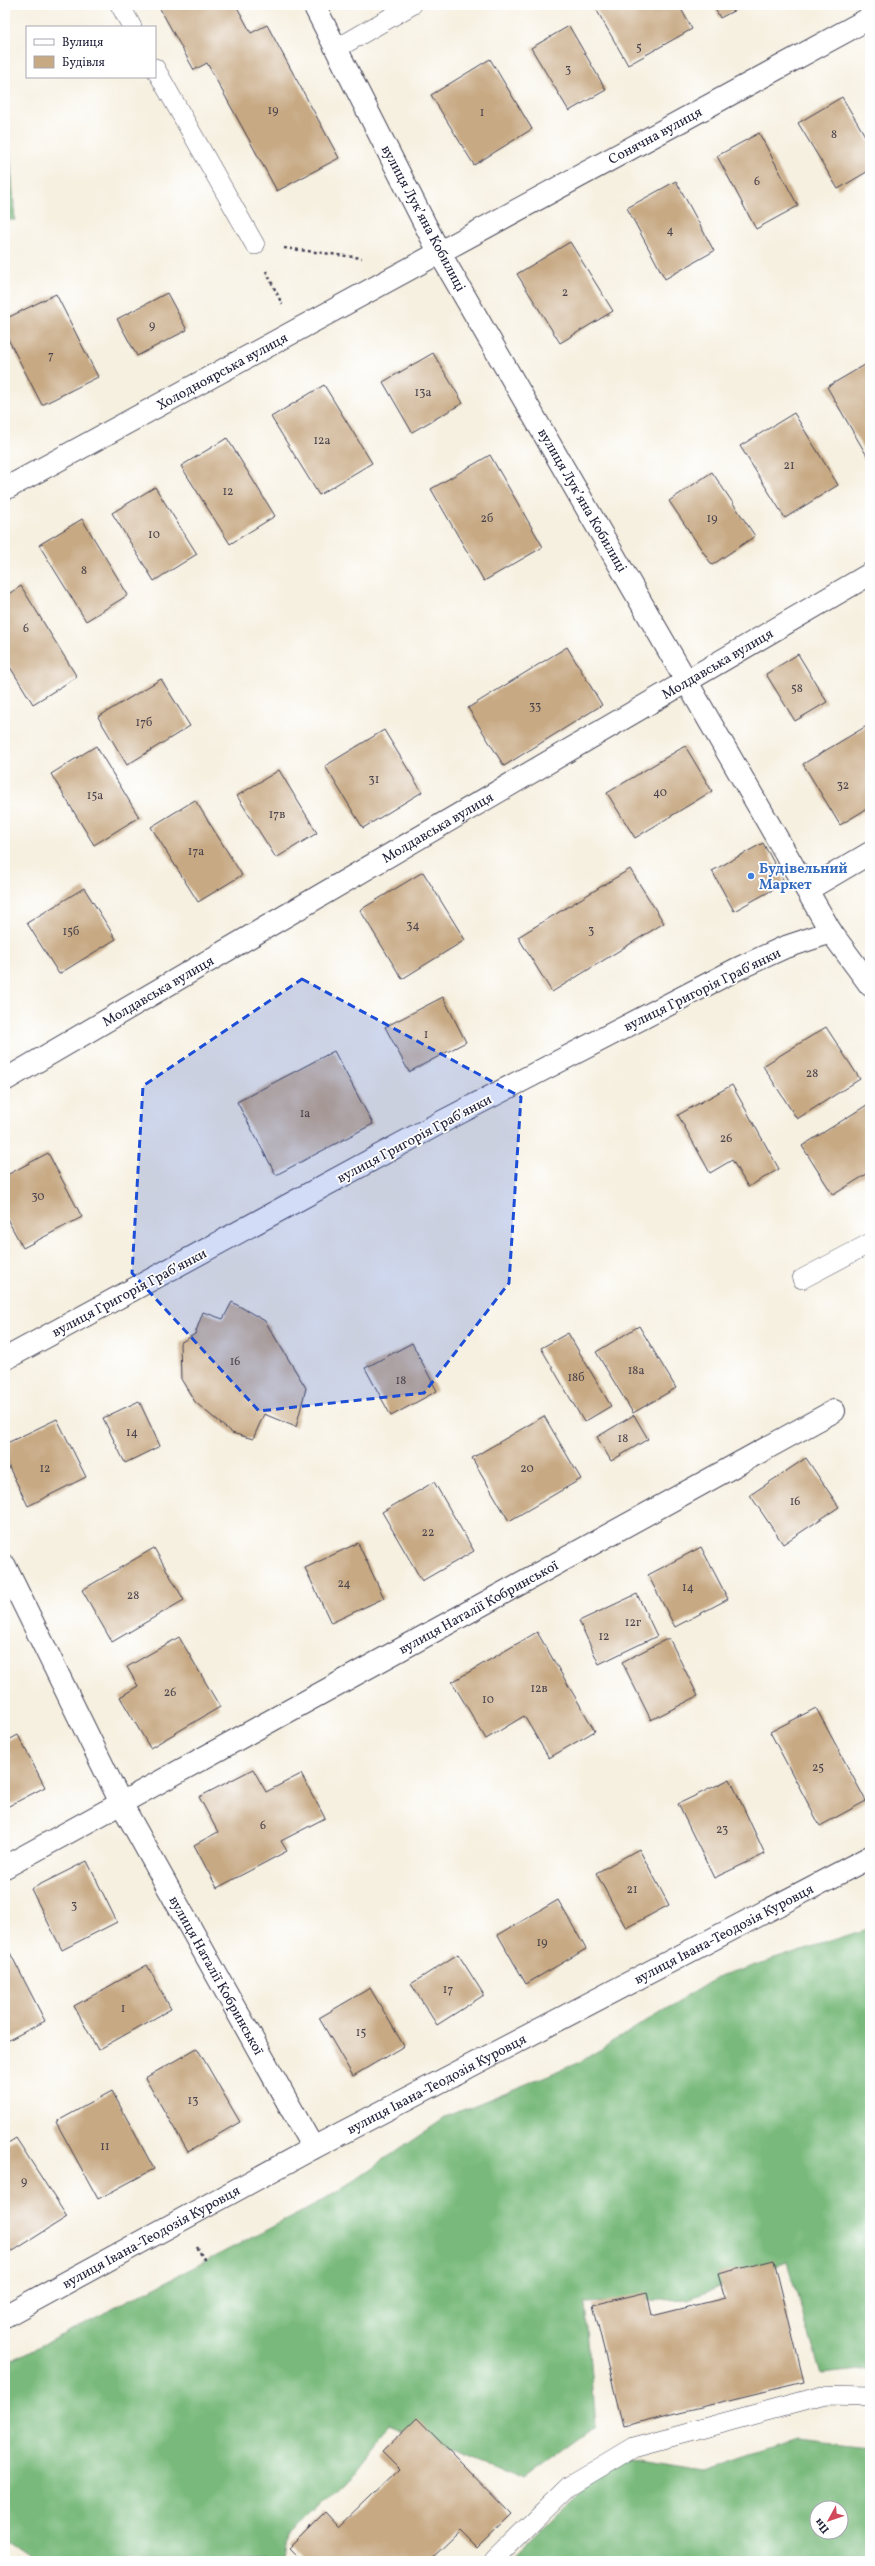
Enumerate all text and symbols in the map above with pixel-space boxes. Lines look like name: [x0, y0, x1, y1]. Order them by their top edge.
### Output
legend: [26, 26, 156, 78]
text: Вулиця: [62, 35, 103, 51]
house number: 5: [636, 40, 642, 56]
text: Будівля: [62, 55, 105, 71]
house number: 3: [565, 62, 571, 78]
house number: 19: [268, 103, 278, 119]
street label: Сонячна вулиця: [605, 103, 706, 170]
house number: 1: [480, 105, 484, 121]
house number: 8: [831, 127, 837, 143]
street label: вулиця Лукʼяна Кобилиці: [376, 142, 469, 295]
house number: 6: [754, 174, 760, 190]
house number: 4: [666, 223, 674, 239]
house number: 2: [562, 285, 568, 301]
house number: 9: [149, 318, 155, 334]
street label: Холодноярська вулиця: [154, 329, 292, 416]
house number: 7: [48, 348, 54, 364]
house number: 13а: [415, 385, 431, 401]
street label: вулиця Лукʼяна Кобилиці: [533, 425, 631, 576]
house number: 12а: [313, 433, 331, 449]
house number: 21: [783, 458, 795, 474]
house number: 12: [222, 484, 234, 500]
house number: 2б: [481, 511, 493, 527]
house number: 19: [707, 511, 717, 527]
house number: 10: [148, 527, 160, 543]
house number: 8: [81, 563, 87, 579]
house number: 6: [23, 621, 29, 637]
street label: Молдавська вулиця: [659, 625, 777, 705]
house number: 58: [791, 681, 803, 697]
house number: 33: [529, 699, 541, 715]
house number: 17б: [136, 715, 152, 731]
house number: 31: [369, 772, 379, 788]
house number: 32: [837, 778, 849, 794]
house number: 40: [653, 785, 667, 801]
house number: 15а: [87, 788, 103, 804]
street label: Молдавська вулиця: [379, 788, 497, 868]
house number: 17в: [269, 807, 285, 823]
house number: 17а: [188, 844, 204, 860]
place label: Будівельний Маркет: [759, 860, 847, 895]
marker: Будівельний Маркет: [746, 871, 756, 881]
house number: 34: [406, 918, 420, 934]
house number: 3: [588, 923, 594, 939]
house number: 15б: [63, 924, 79, 940]
street label: вулиця Григорія Грабʼянки: [621, 944, 785, 1037]
street label: Молдавська вулиця: [99, 952, 218, 1032]
house number: 1: [424, 1027, 428, 1043]
house number: 28: [806, 1066, 818, 1082]
street label: вулиця Григорія Грабʼянки: [334, 1090, 496, 1188]
house number: 1а: [300, 1106, 310, 1122]
house number: 26: [720, 1131, 732, 1147]
house number: 30: [31, 1189, 45, 1205]
street label: вулиця Григорія Грабʼянки: [49, 1244, 211, 1342]
house number: 16: [230, 1354, 240, 1370]
house number: 18а: [628, 1363, 644, 1379]
house number: 18б: [567, 1370, 585, 1386]
house number: 18: [396, 1373, 406, 1389]
house number: 14: [126, 1425, 138, 1441]
house number: 18: [618, 1431, 628, 1447]
house number: 12: [39, 1461, 51, 1477]
house number: 20: [520, 1461, 534, 1477]
house number: 16: [790, 1494, 800, 1510]
house number: 22: [422, 1525, 434, 1541]
street label: вулиця Наталії Кобринської: [396, 1557, 562, 1660]
house number: 24: [337, 1576, 351, 1592]
house number: 14: [682, 1580, 694, 1596]
house number: 28: [127, 1588, 139, 1604]
house number: 12г: [625, 1615, 642, 1631]
house number: 12: [598, 1629, 610, 1645]
house number: 12в: [530, 1681, 548, 1697]
house number: 26: [164, 1685, 176, 1701]
house number: 10: [482, 1692, 494, 1708]
house number: 25: [812, 1760, 824, 1776]
house number: 6: [260, 1818, 266, 1834]
house number: 23: [716, 1822, 728, 1838]
street label: вулиця Івана-Теодозія Куровця: [631, 1880, 817, 1990]
house number: 21: [626, 1882, 638, 1898]
street label: вулиця Наталії Кобринської: [164, 1893, 267, 2059]
house number: 3: [71, 1898, 77, 1914]
house number: 19: [537, 1935, 547, 1951]
house number: 17: [443, 1982, 453, 1998]
house number: 1: [121, 2001, 125, 2017]
house number: 15: [356, 2025, 366, 2041]
street label: вулиця Івана-Теодозія Куровця: [344, 2030, 530, 2140]
house number: 13: [188, 2093, 198, 2109]
house number: 11: [100, 2139, 110, 2155]
house number: 9: [21, 2174, 27, 2190]
street label: вулиця Івана-Теодозія Куровця: [59, 2182, 244, 2294]
north arrow: [809, 2500, 849, 2540]
text: Пн: [812, 2515, 833, 2536]

